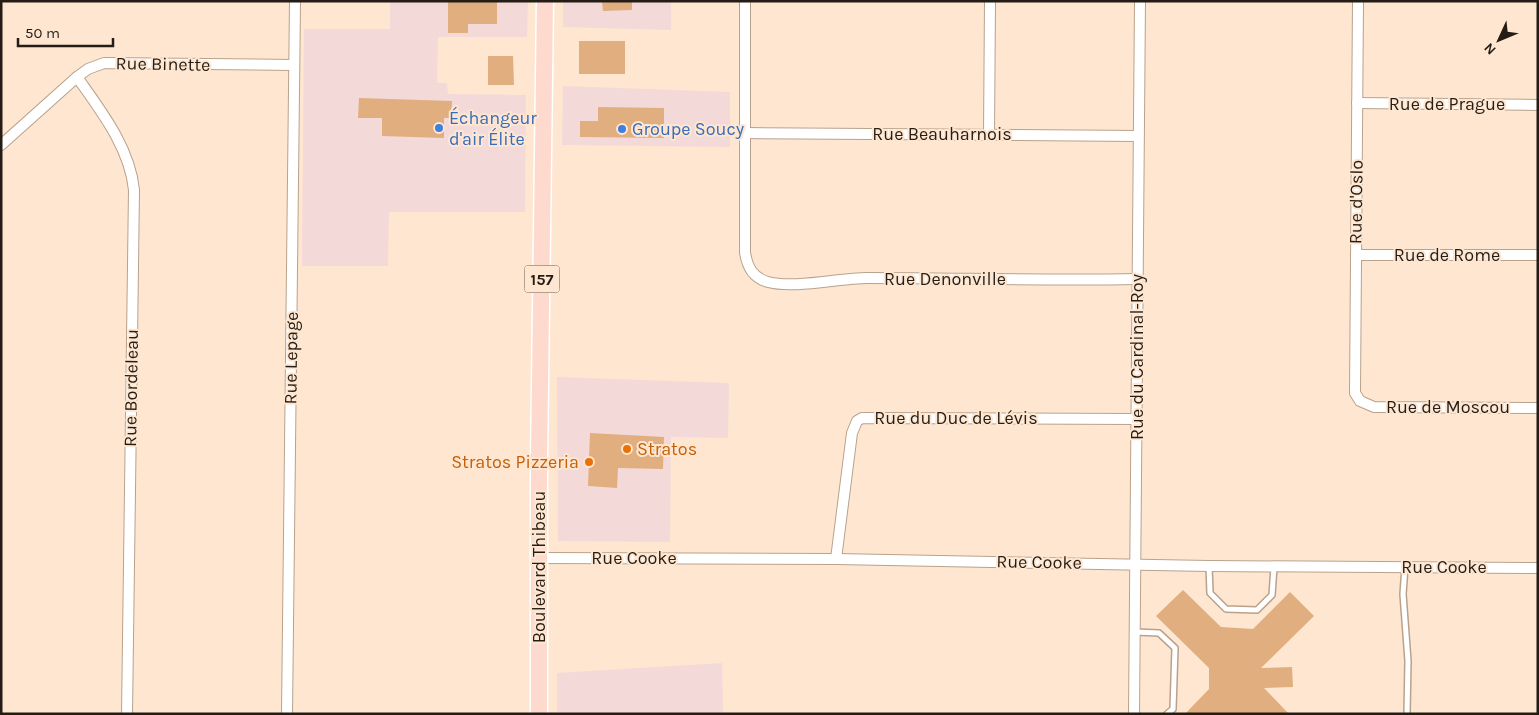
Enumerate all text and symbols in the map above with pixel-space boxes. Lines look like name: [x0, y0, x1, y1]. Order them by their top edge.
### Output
scale bar: [18, 15, 112, 47]
north arrow: [1474, 15, 1524, 65]
text: 50 m: [25, 24, 60, 42]
text: N: [1480, 39, 1500, 58]
street label: Rue Binette: [115, 52, 211, 76]
street label: Rue de Prague: [1389, 93, 1505, 115]
place label: Échangeur d'air Élite: [449, 106, 537, 150]
place label: Groupe Soucy: [632, 118, 745, 140]
marker: Échangeur d'air Élite: [433, 122, 445, 134]
marker: Groupe Soucy: [616, 123, 628, 135]
street label: Rue Beauharnois: [872, 123, 1012, 145]
street label: Rue d'Oslo: [1344, 160, 1368, 244]
street label: Rue de Rome: [1394, 244, 1500, 266]
road number: 157: [524, 266, 560, 292]
street label: Rue Denonville: [884, 268, 1006, 290]
street label: Rue du Cardinal-Roy: [1126, 273, 1148, 440]
street label: Rue Lepage: [279, 311, 303, 405]
street label: Rue Bordeleau: [119, 329, 143, 447]
street label: Rue de Moscou: [1386, 396, 1510, 418]
street label: Rue du Duc de Lévis: [874, 407, 1038, 429]
place label: Stratos: [637, 438, 697, 460]
marker: Stratos: [621, 443, 633, 455]
place label: Stratos Pizzeria: [451, 451, 579, 473]
marker: Stratos Pizzeria: [583, 456, 595, 468]
street label: Boulevard Thibeau: [528, 491, 550, 643]
street label: Rue Cooke: [591, 547, 677, 569]
street label: Rue Cooke: [996, 550, 1082, 574]
street label: Rue Cooke: [1401, 556, 1487, 578]

